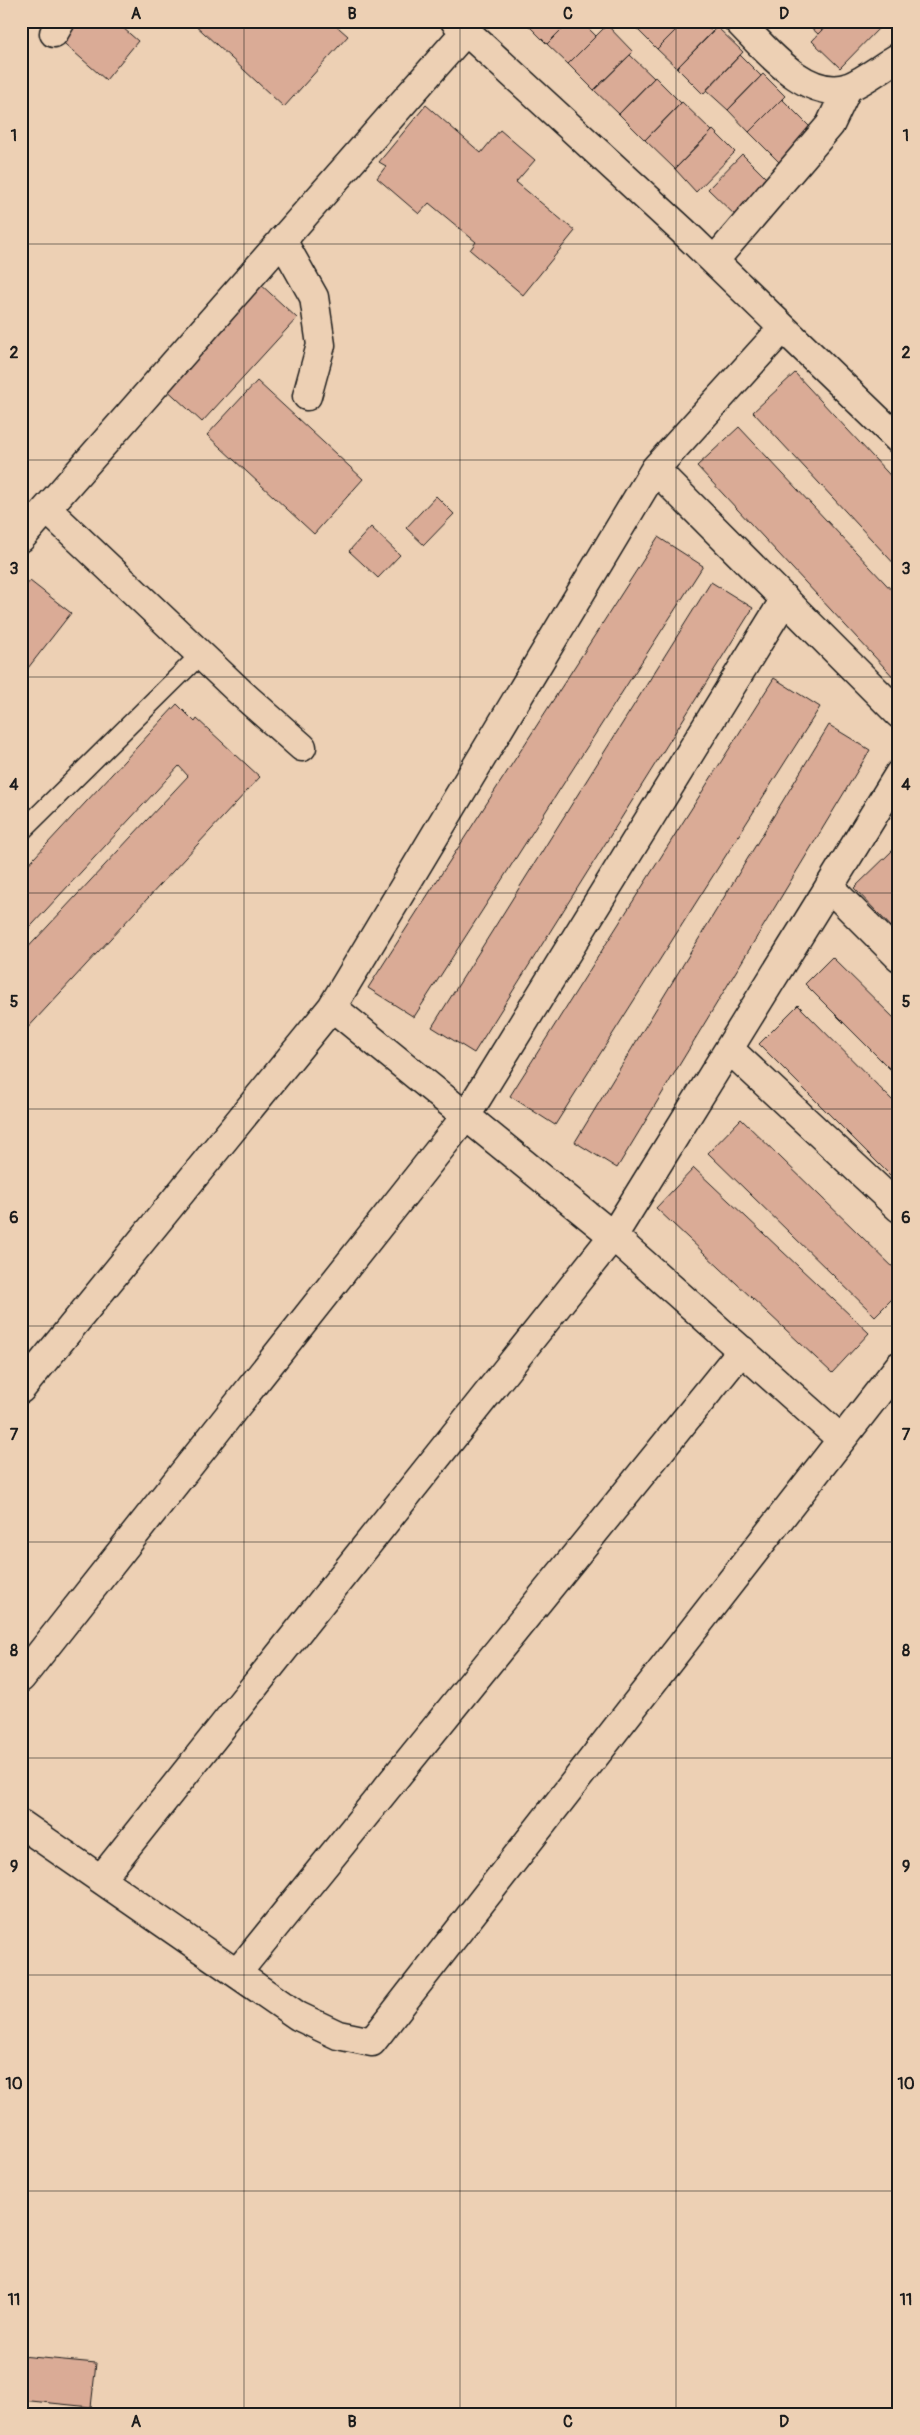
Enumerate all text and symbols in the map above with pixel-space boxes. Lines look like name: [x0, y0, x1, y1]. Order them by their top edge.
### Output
text: A: [131, 4, 142, 24]
text: B: [347, 4, 357, 24]
text: C: [563, 4, 573, 24]
text: D: [779, 4, 789, 24]
text: 1: [11, 126, 17, 146]
text: 1: [903, 126, 909, 146]
text: 2: [10, 343, 19, 363]
text: 2: [902, 343, 911, 363]
text: 3: [10, 559, 19, 579]
text: 3: [902, 559, 911, 579]
text: 4: [9, 775, 19, 795]
text: 4: [901, 775, 911, 795]
text: 5: [10, 992, 19, 1012]
text: 5: [902, 992, 911, 1012]
text: 6: [9, 1208, 19, 1228]
text: 6: [901, 1208, 911, 1228]
text: 7: [10, 1425, 19, 1445]
text: 7: [902, 1425, 911, 1445]
text: 8: [10, 1641, 18, 1661]
text: 8: [902, 1641, 910, 1661]
text: 9: [10, 1857, 18, 1877]
text: 9: [902, 1857, 910, 1877]
text: 10: [5, 2074, 23, 2094]
text: 10: [897, 2074, 915, 2094]
text: 11: [8, 2290, 20, 2310]
text: 11: [900, 2290, 912, 2310]
text: A: [131, 2412, 142, 2432]
text: B: [347, 2412, 357, 2432]
text: C: [563, 2412, 573, 2432]
text: D: [779, 2412, 789, 2432]

